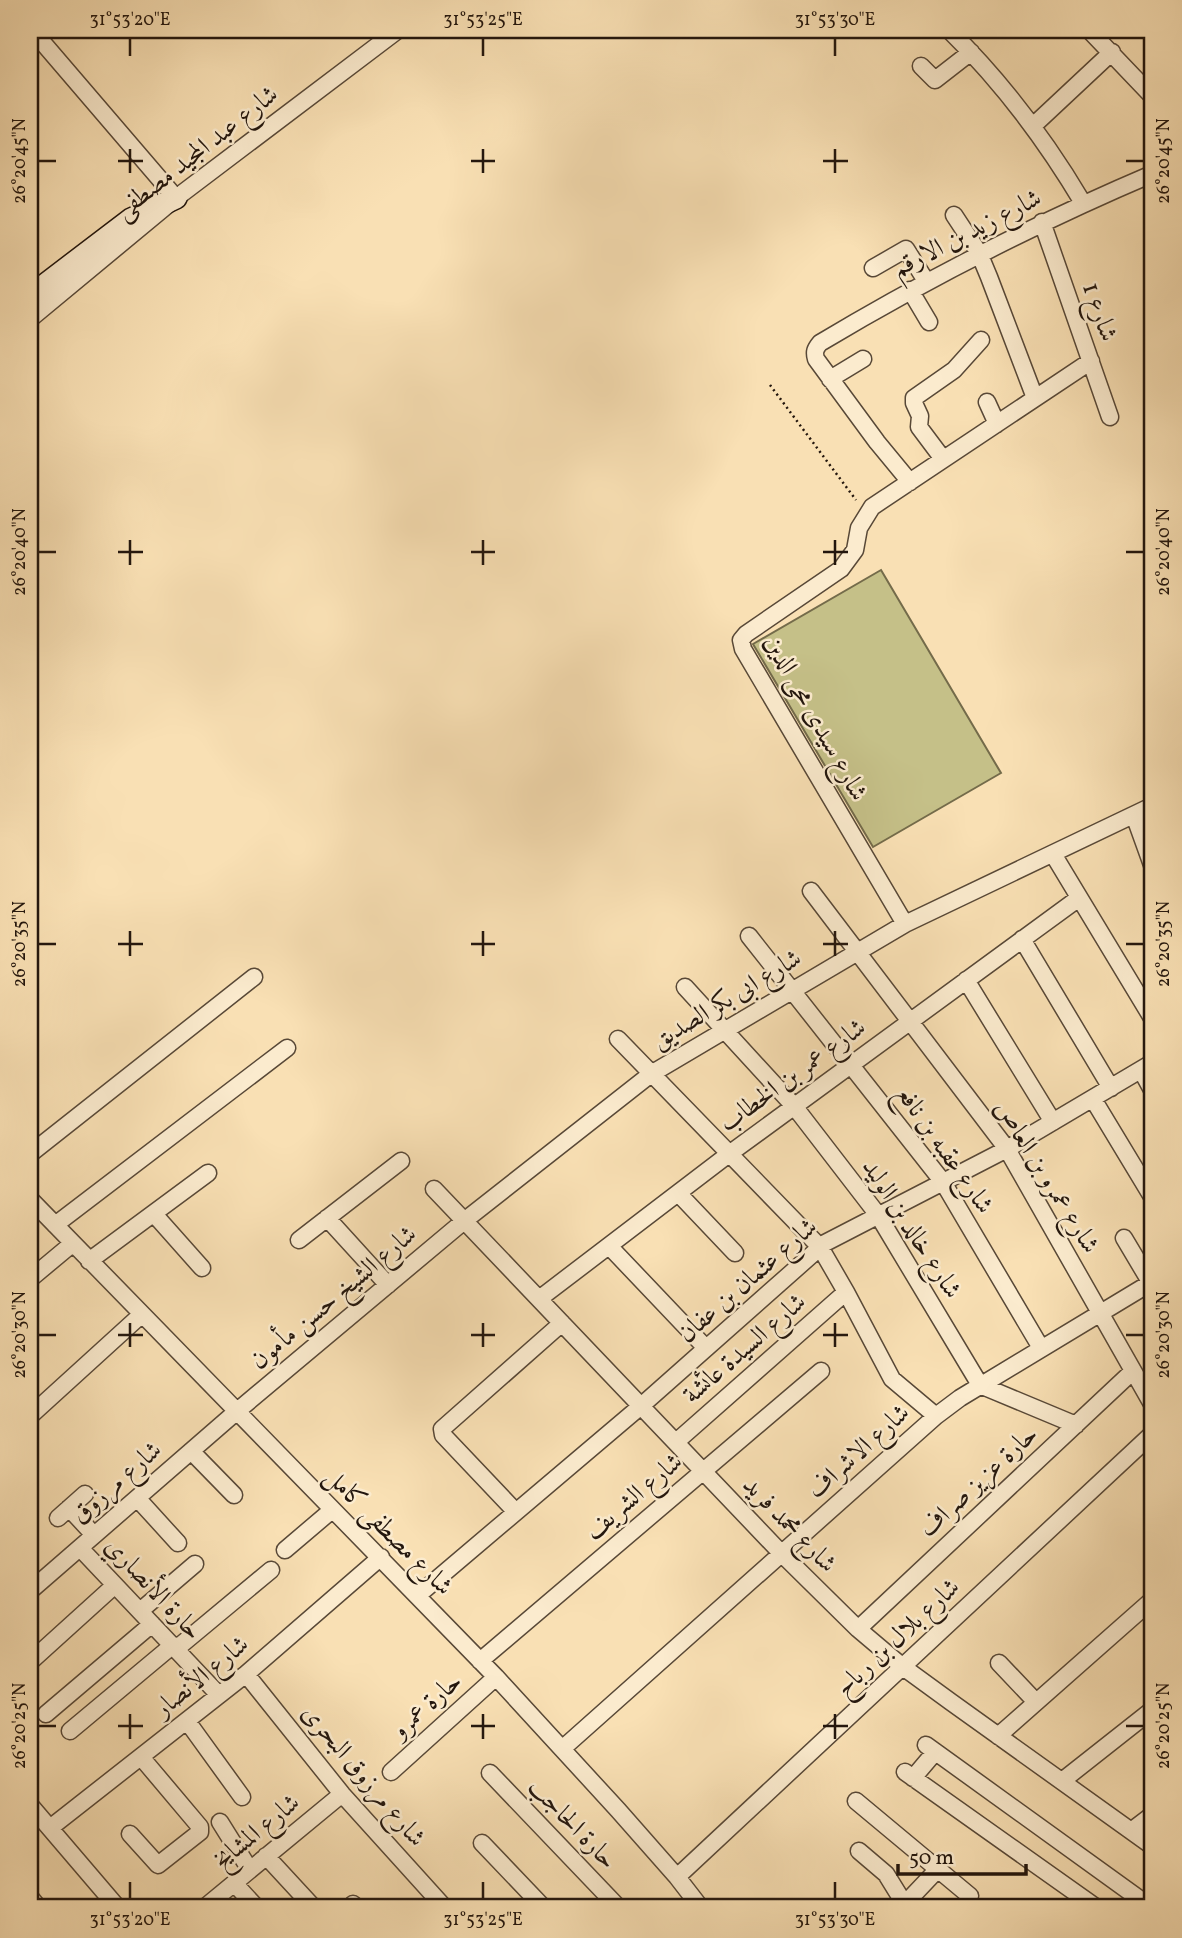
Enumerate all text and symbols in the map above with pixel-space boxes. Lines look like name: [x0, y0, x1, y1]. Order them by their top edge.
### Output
text: 31°53'20"E: [89, 8, 171, 33]
text: 31°53'25"E: [443, 8, 523, 33]
text: 31°53'30"E: [795, 8, 876, 33]
street label: شارع عبد المجيد مصطفى: [107, 78, 288, 230]
text: 26°20'45"N: [8, 118, 33, 204]
text: 26°20'45"N: [1152, 118, 1177, 204]
street label: شارع زيد بن الارقم: [886, 181, 1050, 292]
street label: شارع 1: [1070, 278, 1126, 347]
text: 26°20'40"N: [8, 508, 33, 596]
text: 26°20'40"N: [1152, 508, 1177, 596]
street label: شارع سيدى محى الدين: [753, 628, 876, 809]
text: 26°20'35"N: [8, 901, 33, 987]
text: 26°20'35"N: [1152, 901, 1177, 987]
street label: شارع ابى بكر الصديق: [645, 941, 810, 1061]
street label: شارع عمر بن الخطاب: [712, 1010, 875, 1143]
street label: شارع عقبه بن نافع: [883, 1078, 1002, 1224]
street label: شارع عمرو بن العاص: [983, 1093, 1108, 1262]
street label: شارع خالد بن الوليد: [851, 1152, 970, 1307]
street label: شارع عثمان بن عفان: [670, 1210, 827, 1353]
street label: شارع الشيخ حسن مأمون: [241, 1216, 428, 1382]
street label: شارع السيدة عائشة: [675, 1285, 816, 1414]
text: 26°20'30"N: [8, 1291, 33, 1379]
text: 26°20'30"N: [1152, 1291, 1177, 1379]
street label: شارع الاشراف: [800, 1396, 920, 1509]
street label: حارة عزيز صراف: [912, 1417, 1046, 1547]
street label: شارع مرزوق: [64, 1433, 172, 1534]
street label: شارع الشريف: [577, 1445, 692, 1551]
street label: شارع مصطفى كامل: [314, 1459, 461, 1606]
street label: شارع محمد فريد: [732, 1468, 844, 1583]
street label: حارة الأنصاري: [95, 1528, 212, 1649]
street label: شارع بلال بن رباح: [827, 1570, 971, 1708]
street label: شارع الأنصار: [143, 1626, 258, 1730]
street label: حارة عمرو: [381, 1664, 470, 1750]
text: 26°20'25"N: [8, 1683, 33, 1769]
text: 26°20'25"N: [1152, 1683, 1177, 1769]
street label: شارع مرزوق البحرى: [291, 1697, 434, 1857]
street label: حارة الحاجب: [519, 1770, 625, 1878]
street label: شارع المشايخ: [206, 1786, 310, 1880]
scale bar: [898, 1833, 1026, 1877]
text: 50 m: [909, 1844, 954, 1873]
text: 31°53'20"E: [89, 1908, 171, 1933]
text: 31°53'25"E: [443, 1908, 523, 1933]
text: 31°53'30"E: [795, 1908, 876, 1933]

